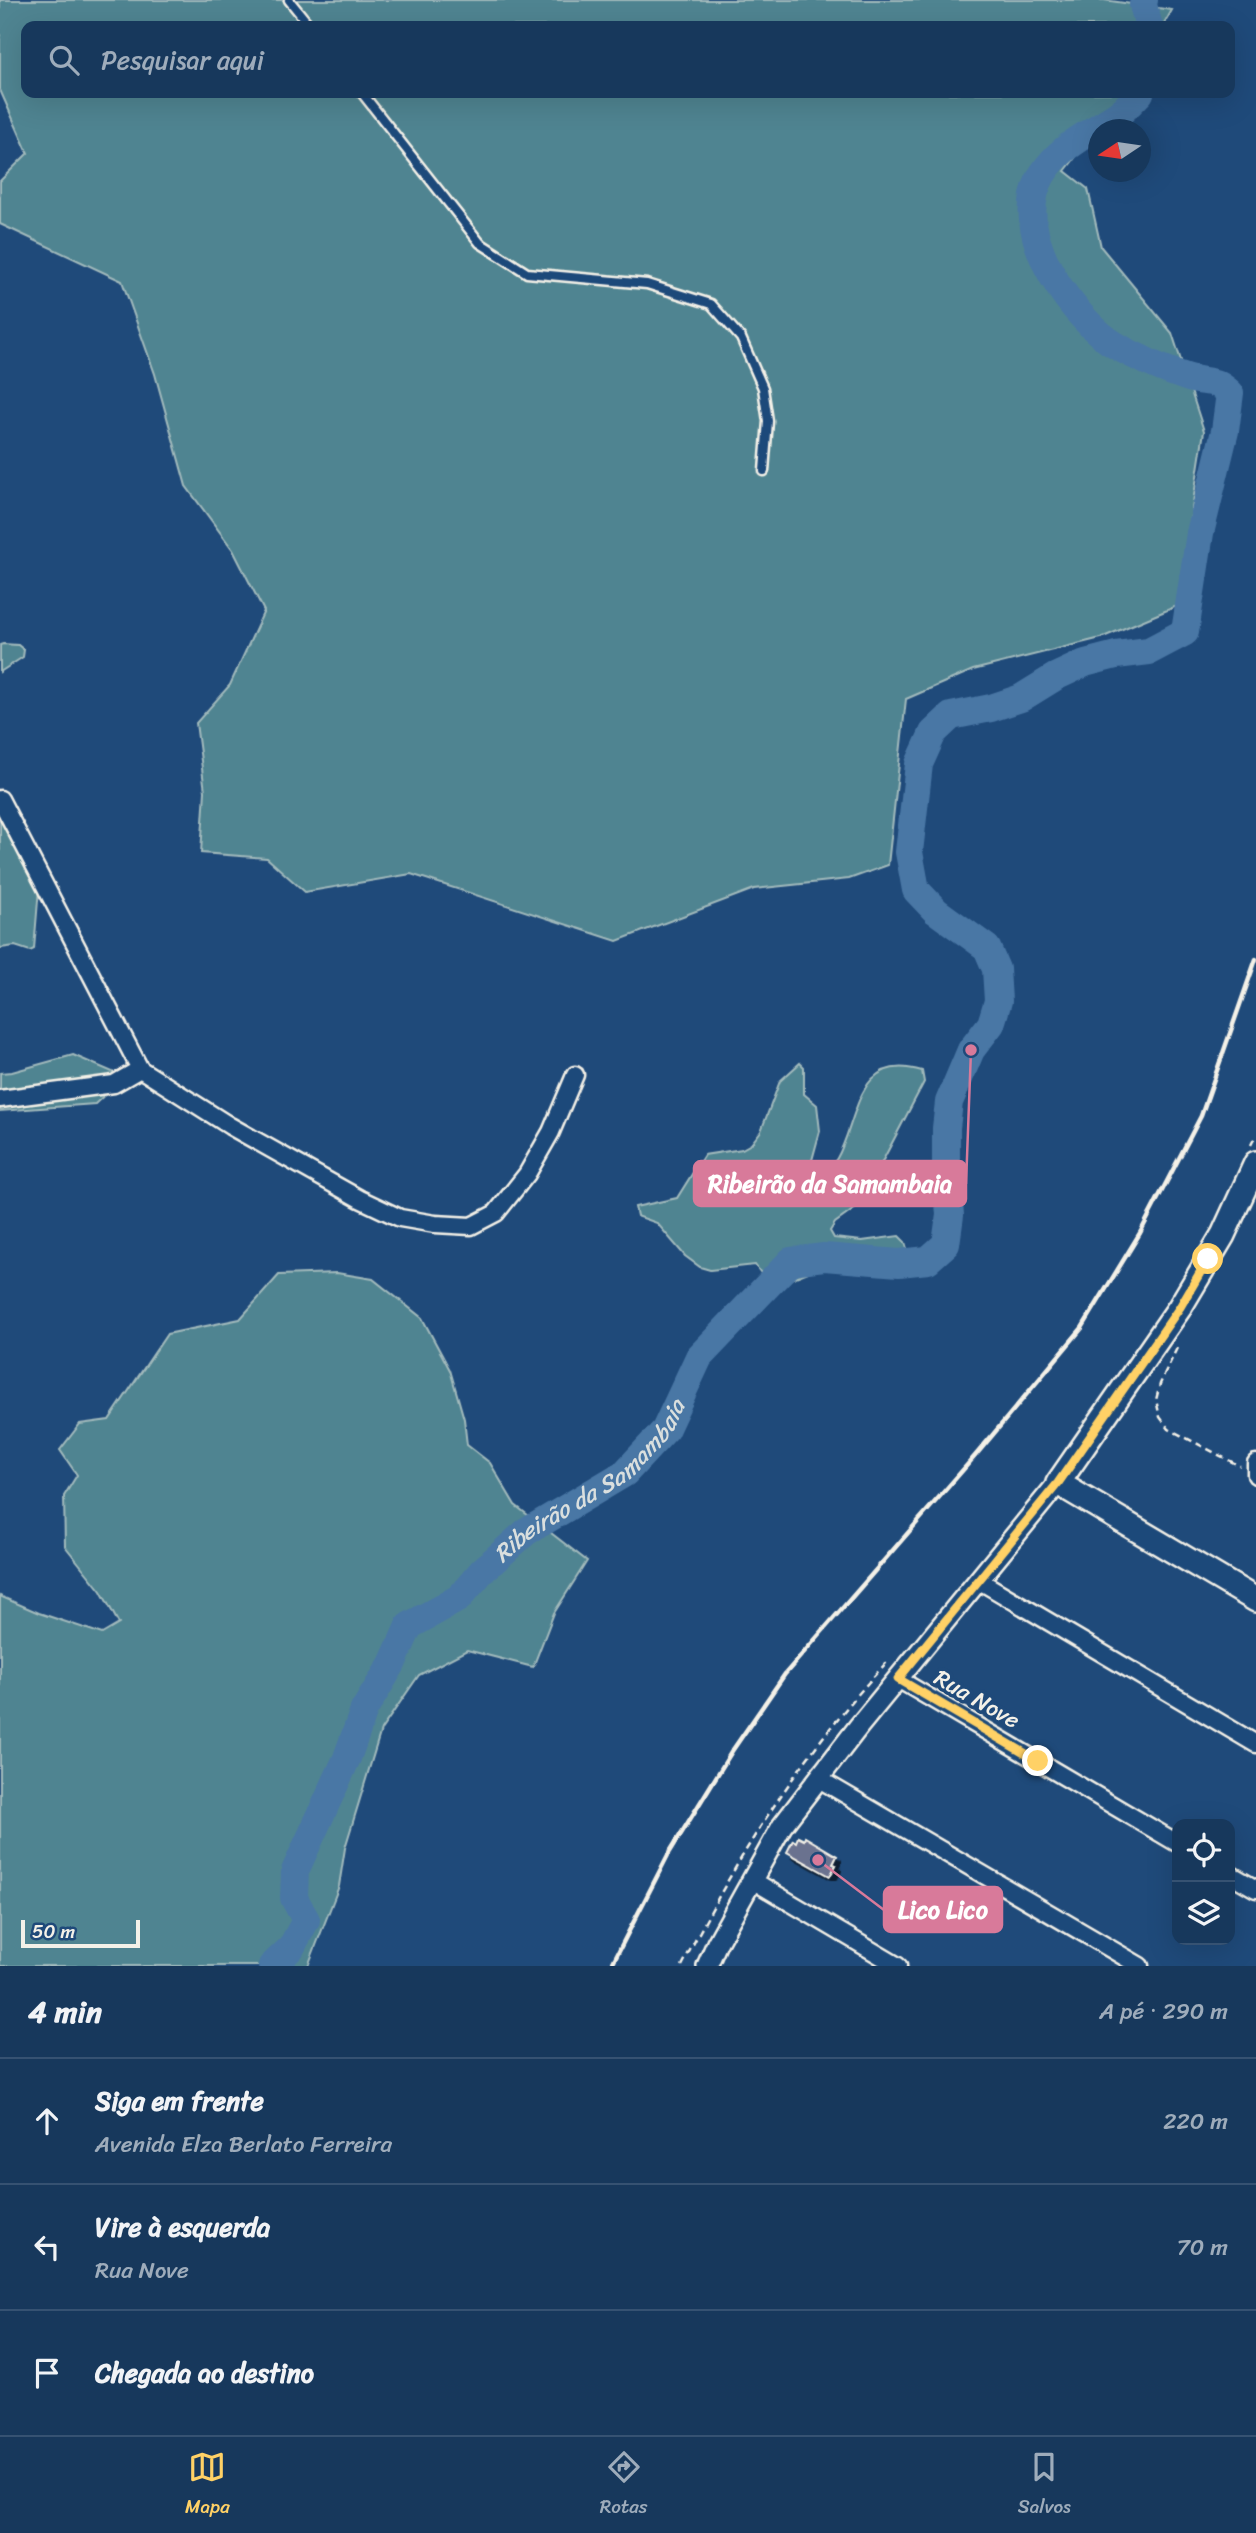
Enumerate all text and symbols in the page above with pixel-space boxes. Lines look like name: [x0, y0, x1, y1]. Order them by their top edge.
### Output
search box: [21, 21, 1235, 98]
text: Pesquisar aqui: [101, 37, 264, 83]
icon: search: [45, 41, 83, 79]
north arrow: [1088, 119, 1151, 182]
callout: Ribeirão da Samambaia: [694, 1161, 966, 1206]
text: Ribeirão da Samambaia: [707, 1163, 952, 1205]
route start: [1192, 1243, 1223, 1274]
water label: Ribeirão da Samambaia: [483, 1391, 698, 1573]
street label: Rua Nove: [926, 1658, 1028, 1740]
route end: [1022, 1745, 1053, 1776]
map controls: [1172, 1819, 1235, 1945]
button: locate: [1172, 1819, 1235, 1882]
button: layers: [1172, 1882, 1235, 1945]
callout: Lico Lico: [884, 1887, 1002, 1932]
text: Lico Lico: [898, 1889, 989, 1931]
text: 50 m: [32, 1915, 75, 1948]
scale bar: [21, 1917, 140, 1949]
text: 4 min: [28, 1985, 102, 2039]
text: A pé · 290 m: [1099, 1991, 1228, 2032]
text: Siga em frente: [95, 2078, 264, 2124]
text: 220 m: [1163, 2101, 1228, 2142]
icon: ahead: [28, 2102, 66, 2140]
text: Avenida Elza Berlato Ferreira: [95, 2124, 392, 2165]
text: Vire à esquerda: [95, 2204, 270, 2250]
text: 70 m: [1177, 2227, 1228, 2268]
icon: left: [28, 2228, 66, 2266]
text: Rua Nove: [95, 2250, 189, 2291]
text: Chegada ao destino: [95, 2350, 314, 2396]
icon: arrive: [28, 2354, 66, 2392]
tab: Mapa: [185, 2448, 230, 2523]
tab: Rotas: [600, 2448, 648, 2523]
tab: Salvos: [1018, 2448, 1071, 2523]

